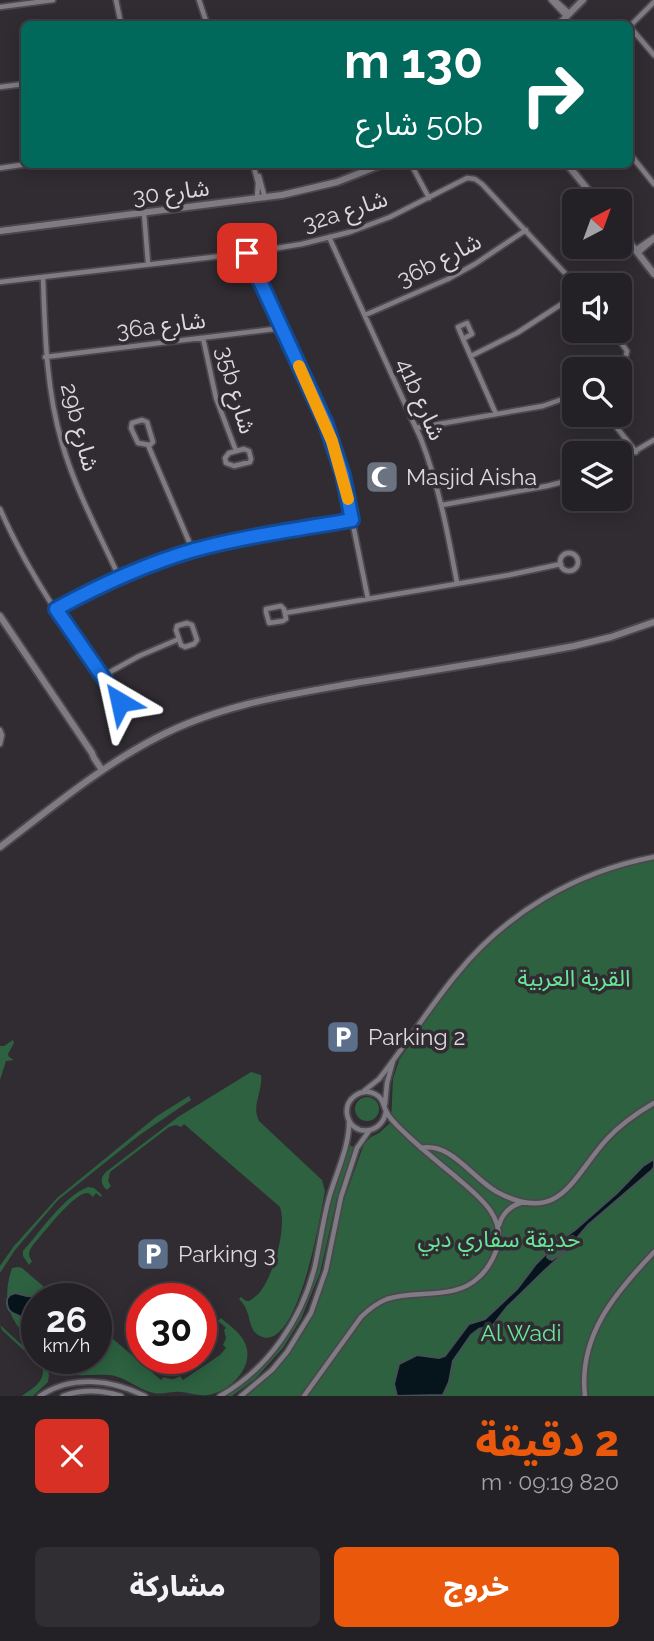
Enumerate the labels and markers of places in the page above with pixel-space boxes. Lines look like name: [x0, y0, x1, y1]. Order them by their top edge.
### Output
pin: [217, 223, 277, 283]
mosque icon: Masjid Aisha: [363, 458, 401, 496]
place label: Masjid Aisha: [406, 463, 537, 490]
parking icon: Parking 2: [324, 1018, 362, 1056]
place label: Parking 2: [368, 1023, 465, 1050]
parking icon: Parking 3: [134, 1235, 172, 1273]
place label: Parking 3: [178, 1240, 276, 1267]

